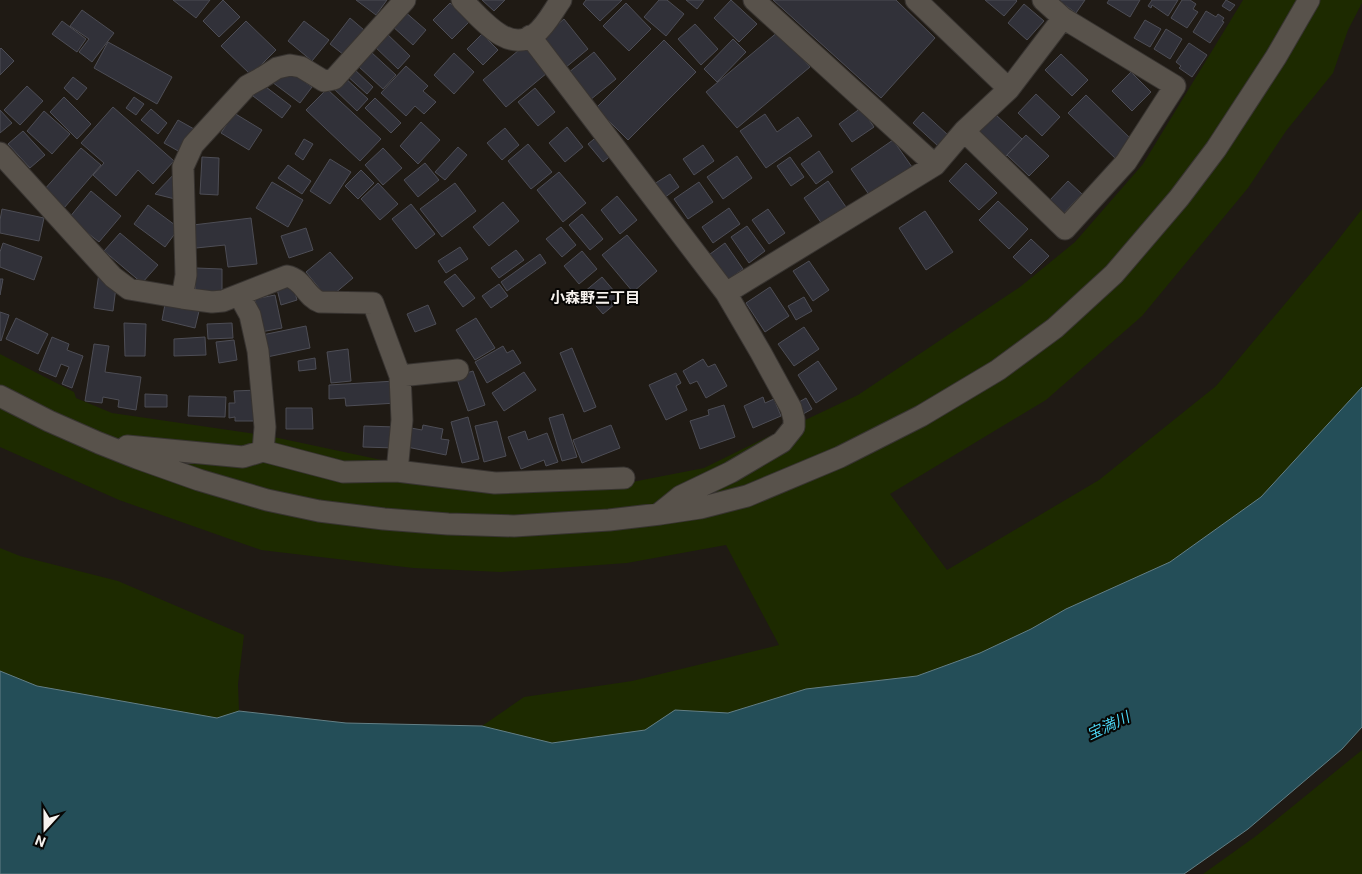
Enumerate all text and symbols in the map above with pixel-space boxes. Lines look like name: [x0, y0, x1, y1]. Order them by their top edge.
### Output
district label: 小森野三丁目: [550, 289, 640, 307]
water label: 宝満川: [1084, 707, 1134, 744]
north arrow: [20, 804, 70, 854]
text: N: [33, 832, 48, 850]

